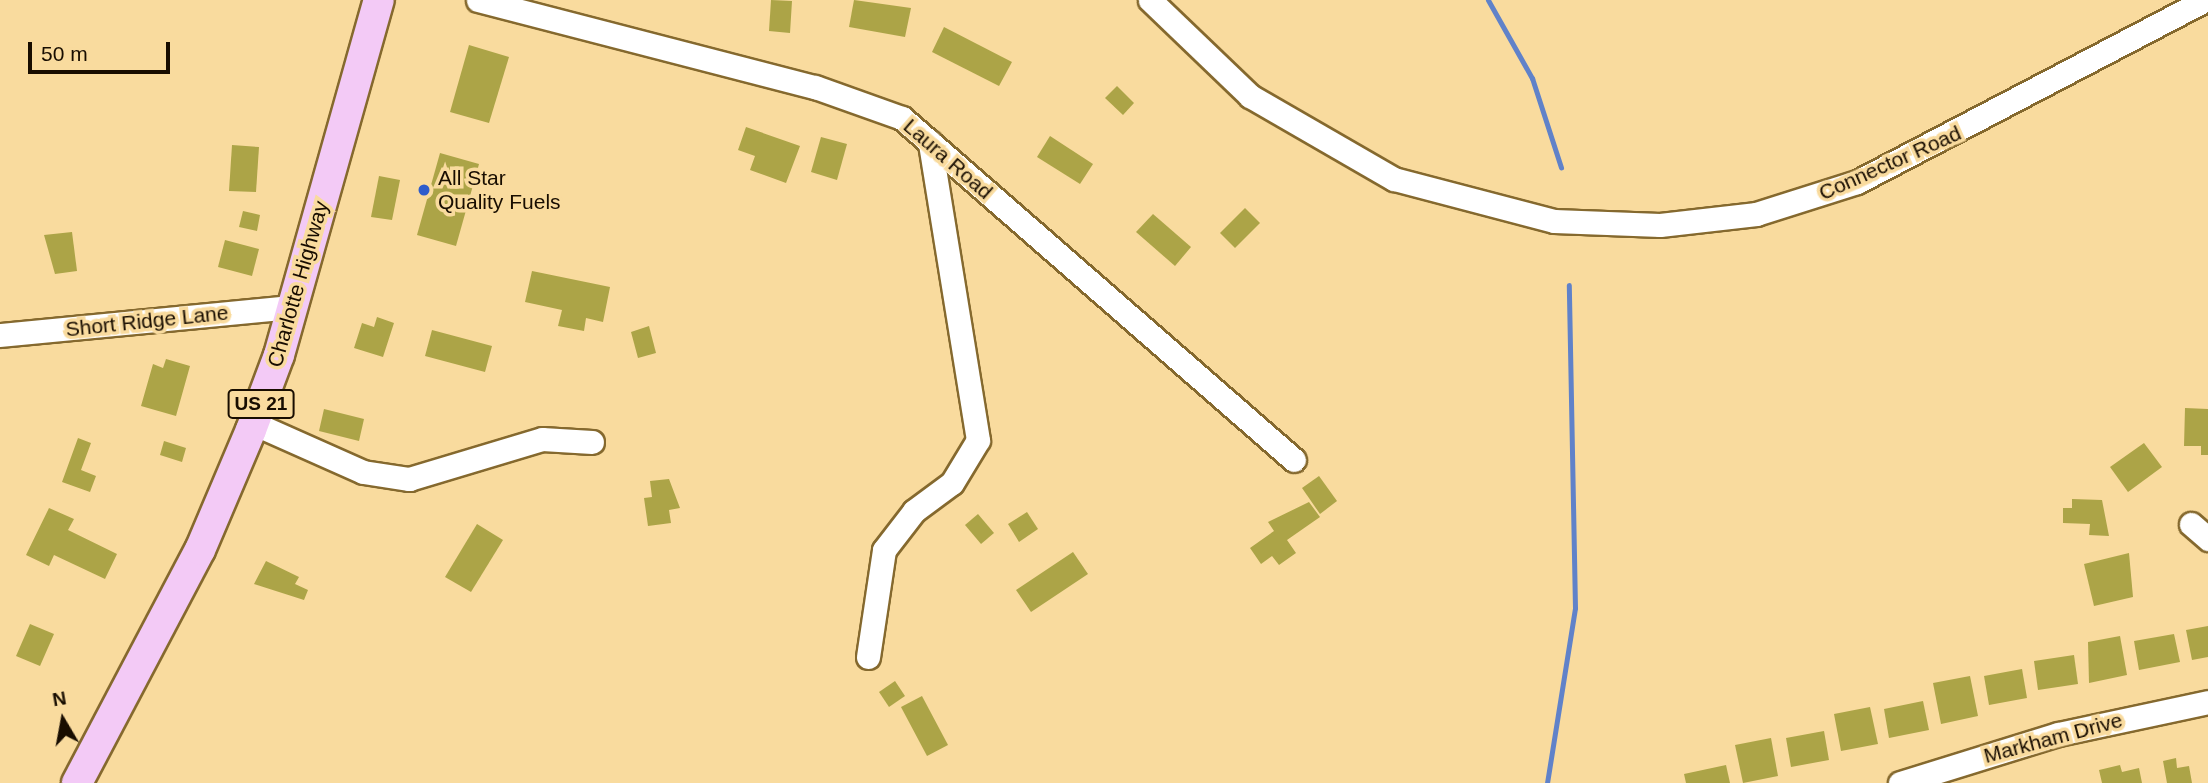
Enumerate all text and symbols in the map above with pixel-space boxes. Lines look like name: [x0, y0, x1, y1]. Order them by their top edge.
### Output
scale bar: [32, 28, 173, 72]
text: 50 m: [41, 42, 88, 65]
street label: Laura Road: [898, 113, 998, 205]
street label: Connector Road: [1815, 120, 1965, 206]
place label: All Star Quality Fuels: [438, 165, 561, 215]
marker: All Star Quality Fuels: [416, 182, 432, 198]
street label: Charlotte Highway: [262, 198, 334, 370]
street label: Short Ridge Lane: [64, 300, 230, 342]
road number: US 21: [226, 388, 296, 420]
north arrow: [28, 685, 98, 755]
text: N: [51, 687, 68, 710]
street label: Markham Drive: [1981, 707, 2125, 769]

